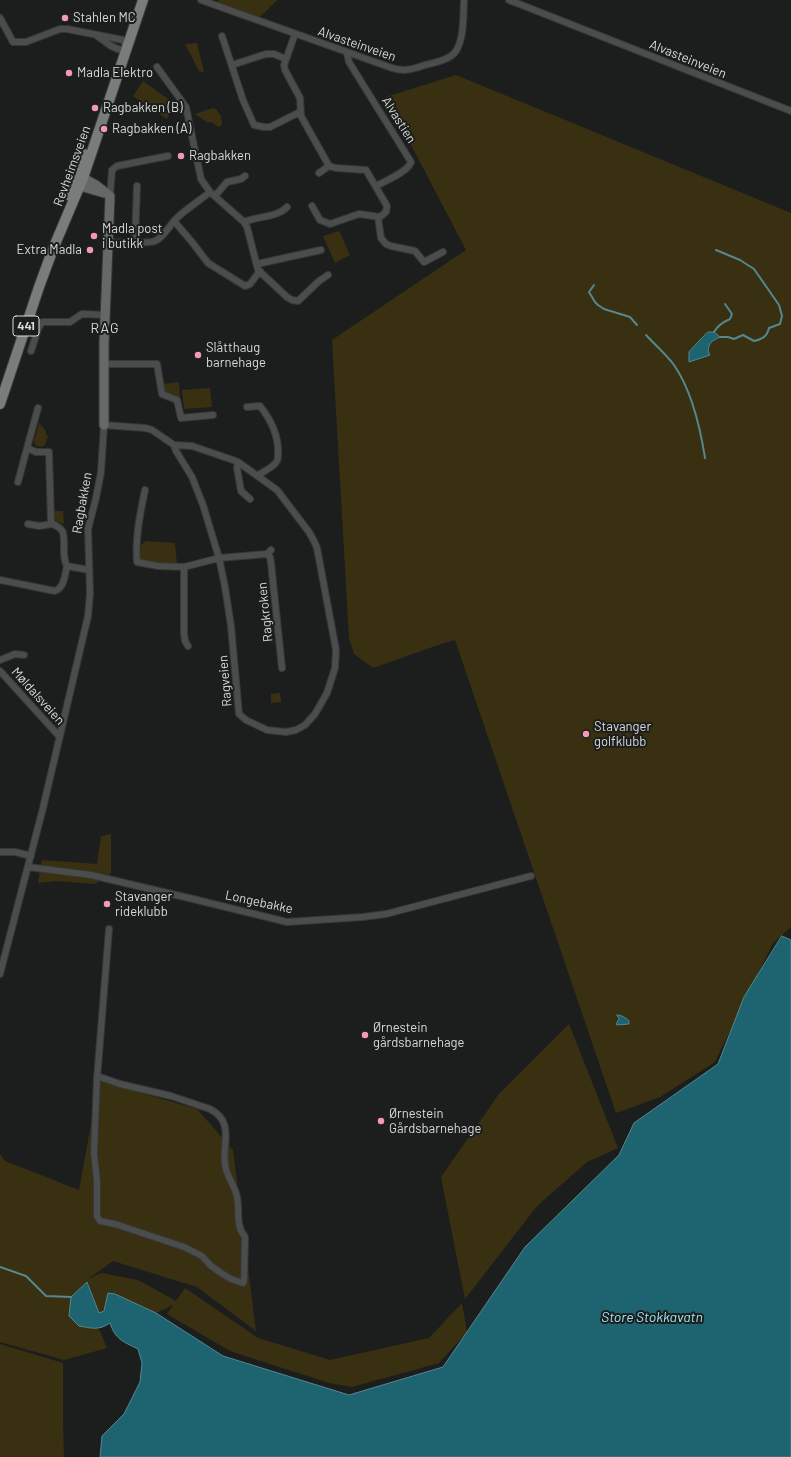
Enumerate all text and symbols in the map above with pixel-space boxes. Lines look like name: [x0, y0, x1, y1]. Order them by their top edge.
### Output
place label: Stahlen MC: [73, 10, 136, 26]
marker: Stahlen MC: [60, 13, 70, 23]
street label: Alvasteinveien: [316, 23, 398, 65]
street label: Alvasteinveien: [647, 36, 729, 82]
place label: Madla Elektro: [77, 65, 153, 81]
marker: Madla Elektro: [64, 68, 74, 78]
street label: Alvastien: [379, 94, 419, 146]
place label: Ragbakken (B): [103, 100, 183, 116]
marker: Ragbakken (B): [90, 103, 100, 113]
place label: Ragbakken (A): [112, 121, 191, 137]
street label: Revheimsveien: [50, 124, 94, 208]
marker: Ragbakken (A): [99, 124, 109, 134]
place label: Ragbakken: [189, 148, 251, 164]
marker: Ragbakken: [176, 151, 186, 161]
place label: Madla post i butikk: [102, 221, 162, 252]
marker: Madla post i butikk: [89, 231, 99, 241]
place label: Extra Madla: [17, 242, 82, 258]
marker: Extra Madla: [85, 245, 95, 255]
road number: 441: [13, 316, 39, 336]
district label: RAG: [91, 320, 119, 336]
place label: Slåtthaug barnehage: [206, 340, 266, 371]
marker: Slåtthaug barnehage: [193, 350, 203, 360]
street label: Ragbakken: [69, 471, 95, 535]
street label: Ragkroken: [254, 581, 276, 643]
street label: Ragveien: [215, 655, 235, 707]
street label: Møldalsveien: [8, 664, 68, 728]
place label: Stavanger golfklubb: [594, 719, 651, 750]
marker: Stavanger golfklubb: [581, 729, 591, 739]
street label: Longebakke: [224, 887, 294, 917]
place label: Stavanger rideklubb: [115, 889, 172, 920]
marker: Stavanger rideklubb: [102, 899, 112, 909]
place label: Ørnestein gårdsbarnehage: [373, 1020, 464, 1051]
marker: Ørnestein gårdsbarnehage: [360, 1030, 370, 1040]
place label: Ørnestein Gårdsbarnehage: [389, 1106, 481, 1137]
marker: Ørnestein Gårdsbarnehage: [376, 1116, 386, 1126]
water label: Store Stokkavatn: [601, 1309, 703, 1325]

